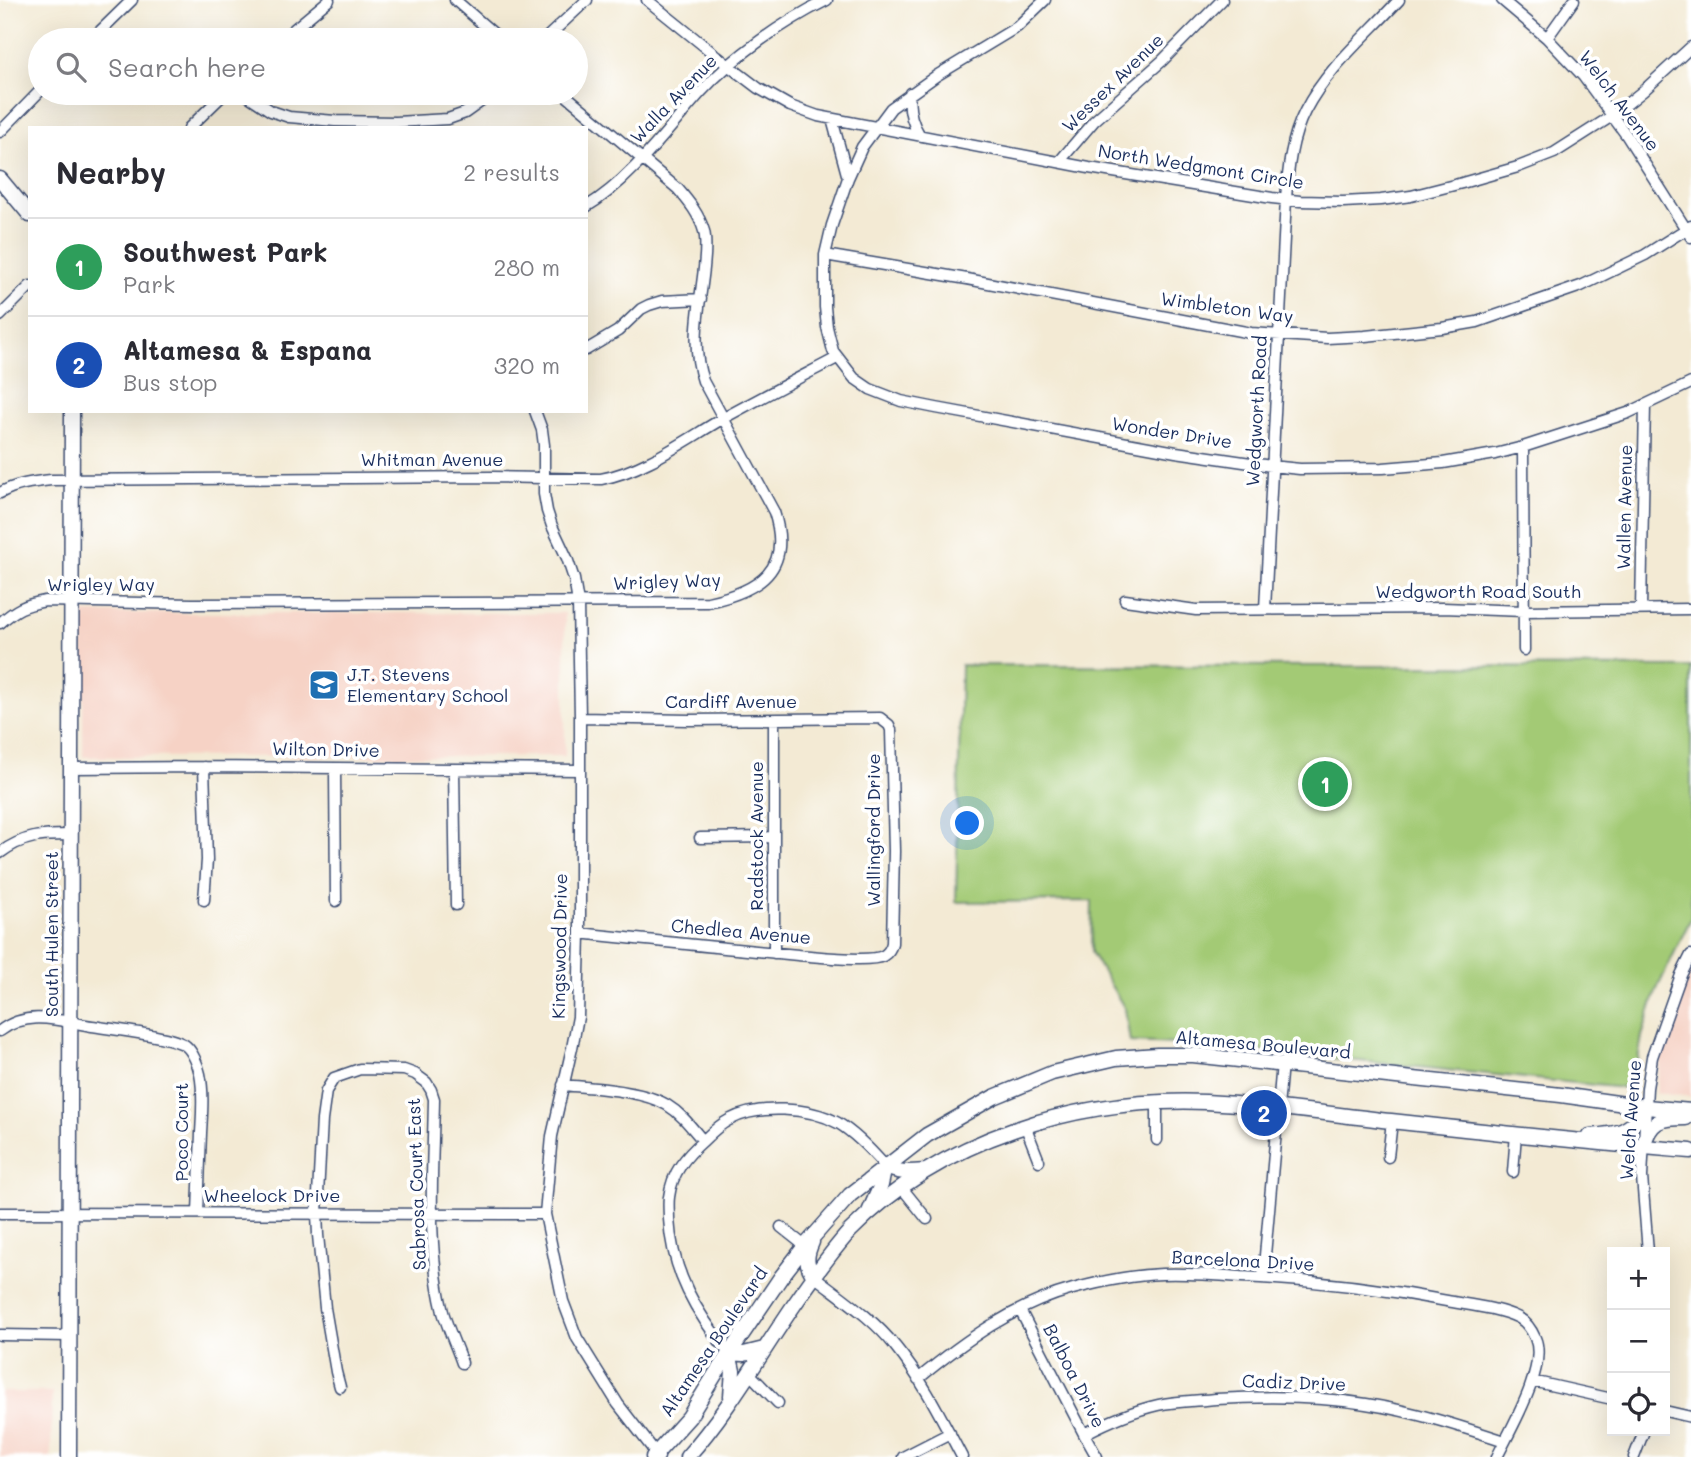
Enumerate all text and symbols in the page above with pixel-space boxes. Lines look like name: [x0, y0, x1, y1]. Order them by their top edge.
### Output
search box: [28, 28, 588, 105]
street label: Wessex Avenue: [1056, 28, 1168, 137]
street label: Welch Avenue: [1574, 45, 1666, 156]
icon: search: [52, 48, 90, 86]
street label: Walla Avenue: [625, 48, 722, 148]
text: Search here: [108, 50, 266, 84]
street label: North Wedgmont Circle: [1097, 138, 1306, 194]
text: Nearby: [56, 152, 166, 192]
text: 2 results: [463, 157, 560, 187]
text: Southwest Park: [123, 235, 327, 269]
text: 1: [74, 252, 84, 282]
text: 280 m: [493, 252, 560, 282]
text: Park: [123, 269, 175, 299]
street label: Wimbleton Way: [1159, 286, 1295, 328]
text: Altamesa & Espana: [123, 333, 372, 367]
street label: Wedgworth Road: [1240, 335, 1272, 487]
text: 2: [73, 350, 85, 380]
text: 320 m: [494, 350, 560, 380]
text: Bus stop: [123, 367, 218, 397]
street label: Wonder Drive: [1110, 411, 1234, 453]
street label: Wallen Avenue: [1611, 444, 1637, 570]
street label: Whitman Avenue: [361, 447, 503, 471]
street label: Wrigley Way: [613, 567, 721, 595]
street label: Wrigley Way: [47, 572, 155, 596]
street label: Wedgworth Road South: [1375, 579, 1581, 603]
place label: J.T. Stevens Elementary School: [347, 662, 509, 707]
school or university icon: J.T. Stevens Elementary School: [307, 668, 341, 702]
street label: Cardiff Avenue: [665, 689, 797, 713]
street label: Wilton Drive: [272, 736, 380, 762]
street label: Wallingford Drive: [861, 753, 885, 907]
pin: 1: [1302, 758, 1348, 810]
street label: Radstock Avenue: [744, 761, 768, 911]
your location: [950, 806, 984, 840]
street label: South Hulen Street: [39, 851, 63, 1017]
street label: Kingswood Drive: [546, 873, 572, 1019]
street label: Chedlea Avenue: [670, 913, 812, 949]
street label: Altamesa Boulevard: [1174, 1024, 1352, 1064]
street label: Welch Avenue: [1614, 1059, 1646, 1181]
street label: Poco Court: [169, 1082, 193, 1182]
pin: 2: [1241, 1087, 1287, 1139]
street label: Sabrosa Court East: [401, 1097, 431, 1271]
street label: Wheelock Drive: [204, 1183, 340, 1207]
street label: Barcelona Drive: [1171, 1244, 1315, 1276]
map controls: [1607, 1247, 1670, 1436]
button: +: [1607, 1247, 1670, 1310]
street label: Altamesa Boulevard: [654, 1262, 772, 1421]
button: −: [1607, 1310, 1670, 1373]
street label: Balboa Drive: [1038, 1319, 1111, 1432]
street label: Cadiz Drive: [1241, 1368, 1347, 1396]
button: locate: [1607, 1373, 1670, 1436]

